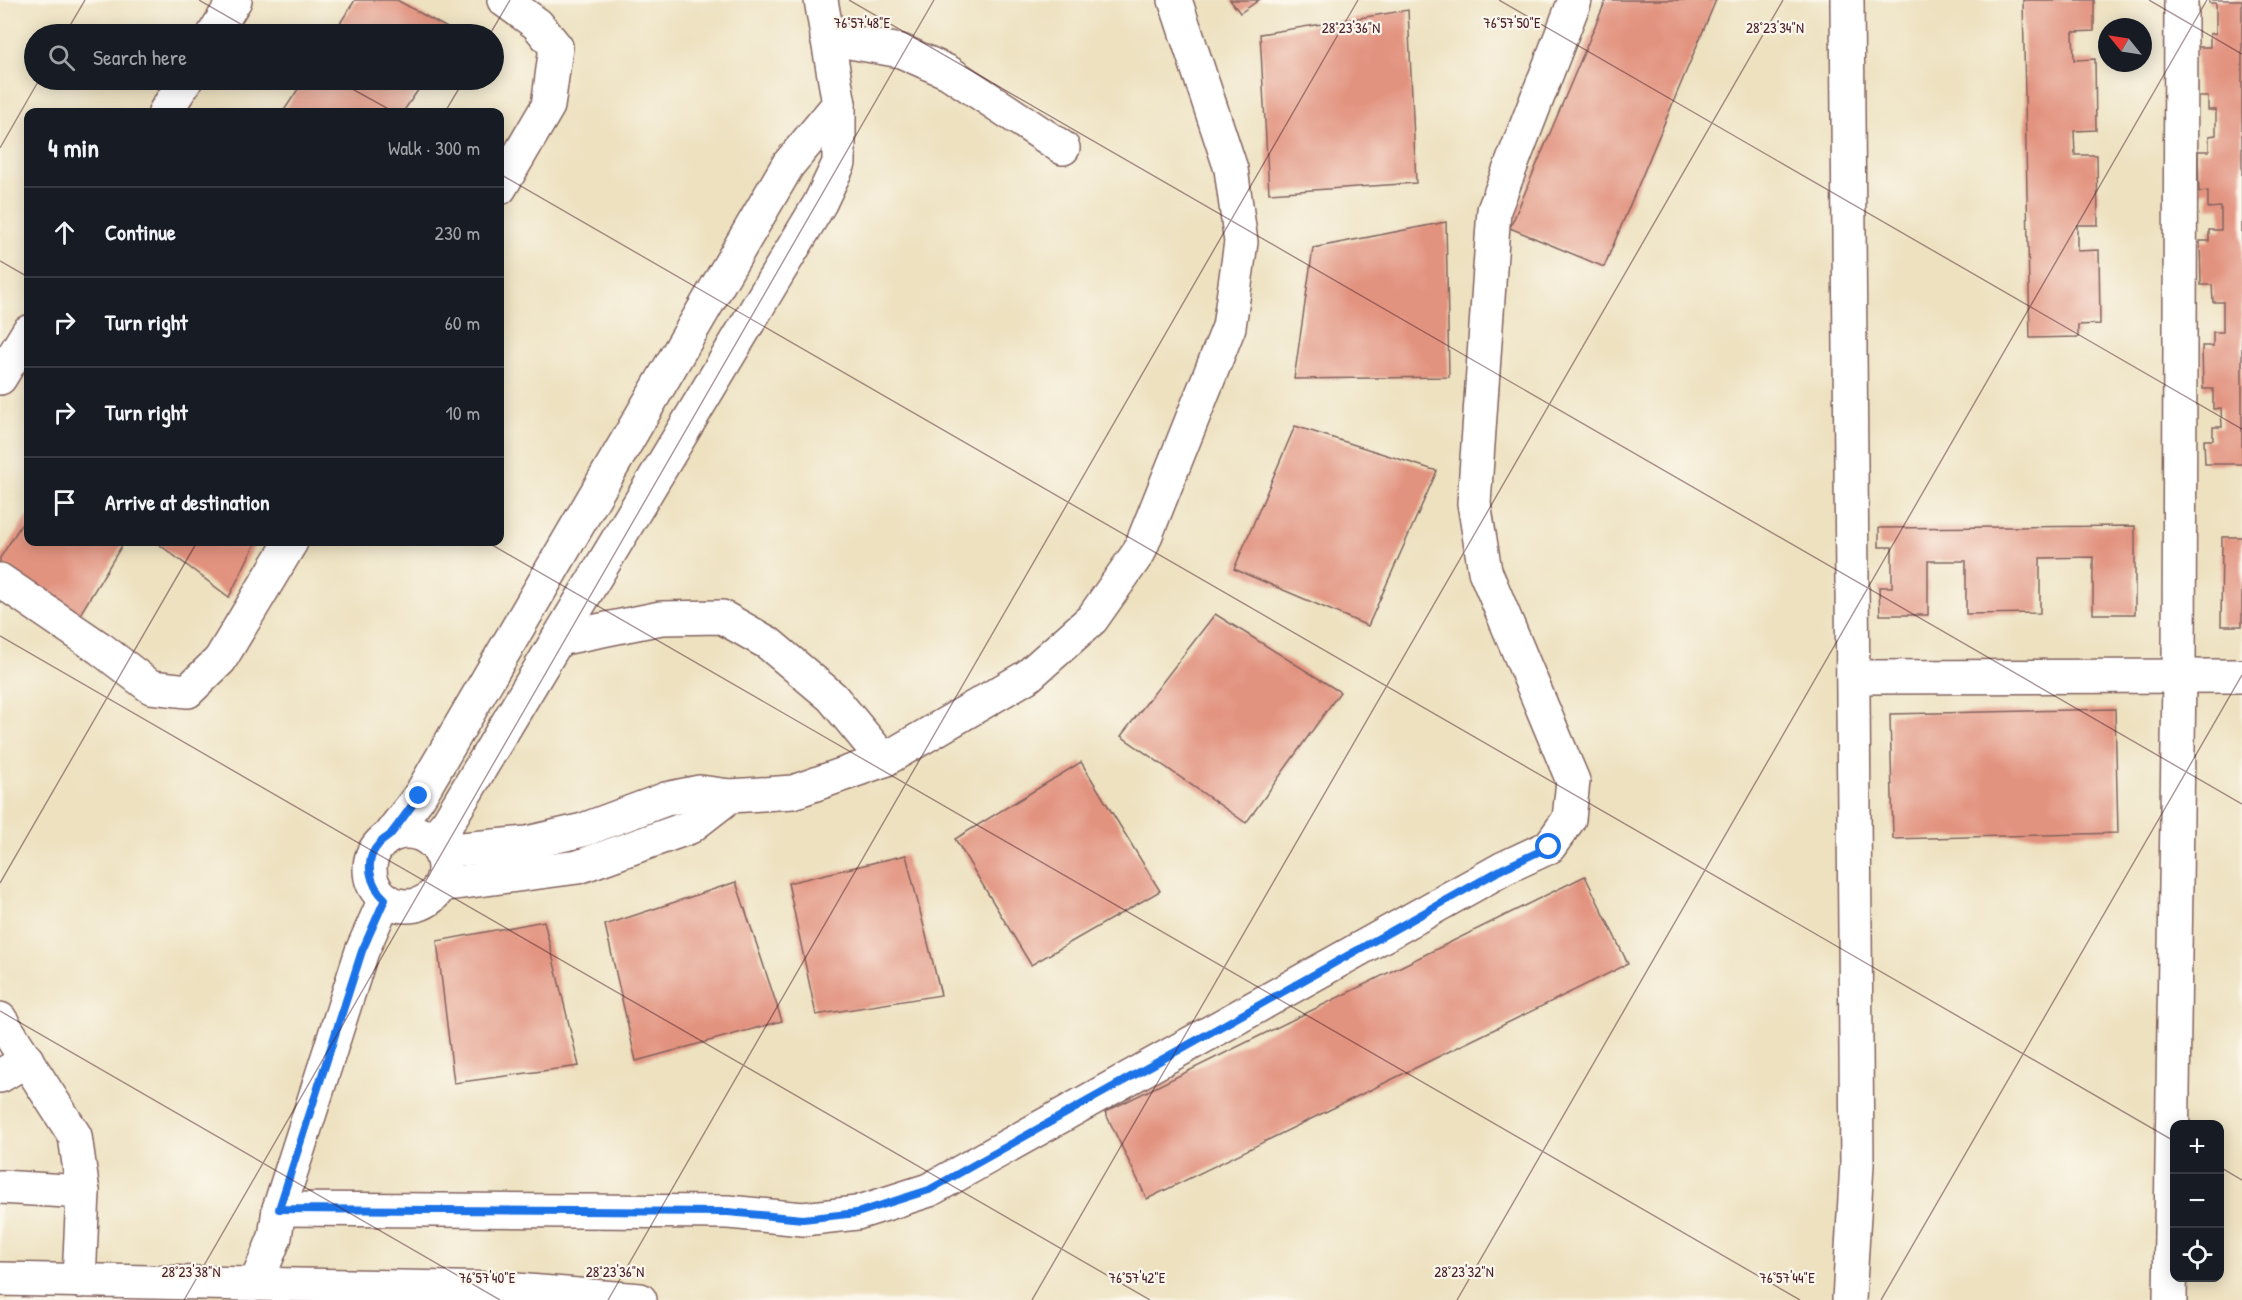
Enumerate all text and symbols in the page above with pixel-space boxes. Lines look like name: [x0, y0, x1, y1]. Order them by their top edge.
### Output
text: 76°57'48"E: [834, 12, 891, 33]
text: 76°57'50"E: [1483, 12, 1541, 33]
text: 28°23'36"N: [1322, 17, 1380, 38]
text: 28°23'34"N: [1746, 17, 1804, 38]
north arrow: [2098, 18, 2152, 72]
search box: [24, 24, 504, 90]
icon: search: [45, 41, 78, 74]
text: Search here: [93, 42, 187, 72]
text: 4 min: [48, 130, 99, 165]
text: Walk · 300 m: [388, 134, 480, 161]
icon: ahead: [48, 216, 81, 249]
text: Continue: [105, 217, 176, 247]
text: 230 m: [435, 219, 480, 246]
icon: right: [48, 306, 81, 339]
text: Turn right: [105, 307, 188, 337]
text: 60 m: [445, 309, 480, 336]
icon: right: [48, 396, 81, 429]
text: Turn right: [105, 397, 188, 427]
text: 10 m: [446, 399, 480, 426]
icon: arrive: [48, 486, 81, 519]
text: Arrive at destination: [105, 487, 270, 517]
route end: [405, 782, 431, 808]
route start: [1535, 833, 1561, 859]
map controls: [2170, 1120, 2224, 1282]
button: +: [2170, 1120, 2224, 1174]
button: −: [2170, 1174, 2224, 1228]
button: locate: [2170, 1228, 2224, 1282]
text: 28°23'38"N: [162, 1261, 220, 1282]
text: 28°23'36"N: [586, 1261, 644, 1282]
text: 28°23'32"N: [1434, 1261, 1494, 1282]
text: 76°57'40"E: [459, 1267, 516, 1288]
text: 76°57'42"E: [1109, 1267, 1166, 1288]
text: 76°57'44"E: [1759, 1267, 1815, 1288]

